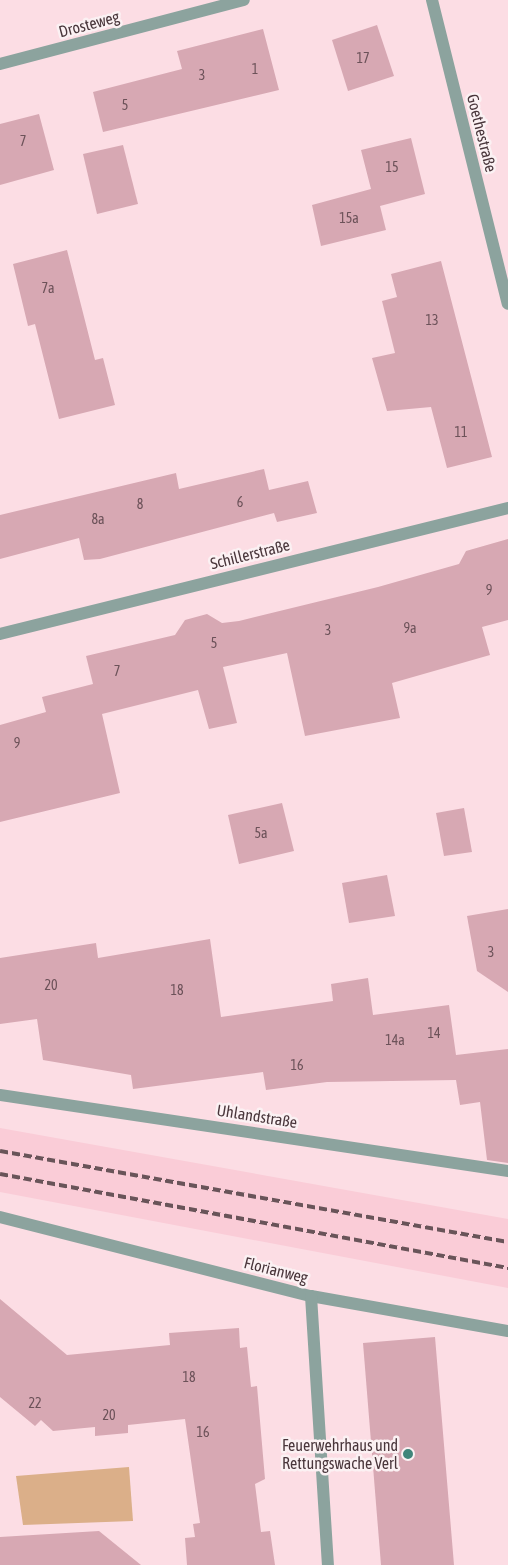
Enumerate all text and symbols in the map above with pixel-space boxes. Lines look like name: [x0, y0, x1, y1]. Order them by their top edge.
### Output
street label: Drosteweg: [57, 7, 121, 41]
house number: 17: [356, 50, 370, 66]
house number: 1: [252, 61, 258, 77]
house number: 3: [199, 67, 205, 83]
street label: Goethestraße: [463, 92, 501, 174]
house number: 5: [122, 97, 128, 113]
house number: 7: [20, 133, 26, 149]
house number: 15: [385, 159, 399, 175]
house number: 15a: [339, 210, 359, 226]
house number: 7a: [41, 280, 55, 296]
house number: 13: [425, 312, 439, 328]
house number: 11: [454, 424, 468, 440]
house number: 6: [237, 494, 243, 510]
house number: 8: [137, 496, 143, 512]
house number: 8a: [91, 511, 105, 527]
street label: Schillerstraße: [208, 535, 292, 573]
house number: 9: [486, 582, 492, 598]
house number: 9a: [403, 620, 417, 636]
house number: 3: [325, 622, 331, 638]
house number: 5: [211, 635, 217, 651]
house number: 7: [114, 663, 120, 679]
house number: 9: [14, 735, 20, 751]
house number: 5a: [254, 825, 268, 841]
house number: 3: [488, 944, 494, 960]
house number: 20: [44, 977, 58, 993]
house number: 18: [170, 982, 184, 998]
house number: 14: [427, 1025, 441, 1041]
house number: 14a: [385, 1032, 405, 1048]
house number: 16: [290, 1057, 304, 1073]
street label: Uhlandstraße: [215, 1100, 299, 1132]
street label: Florianweg: [242, 1253, 310, 1287]
house number: 18: [182, 1369, 196, 1385]
house number: 22: [28, 1395, 42, 1411]
house number: 20: [102, 1407, 116, 1423]
house number: 16: [196, 1424, 210, 1440]
place label: Feuerwehrhaus und Rettungswache Verl: [282, 1435, 398, 1473]
marker: Feuerwehrhaus und Rettungswache Verl: [402, 1448, 414, 1460]

